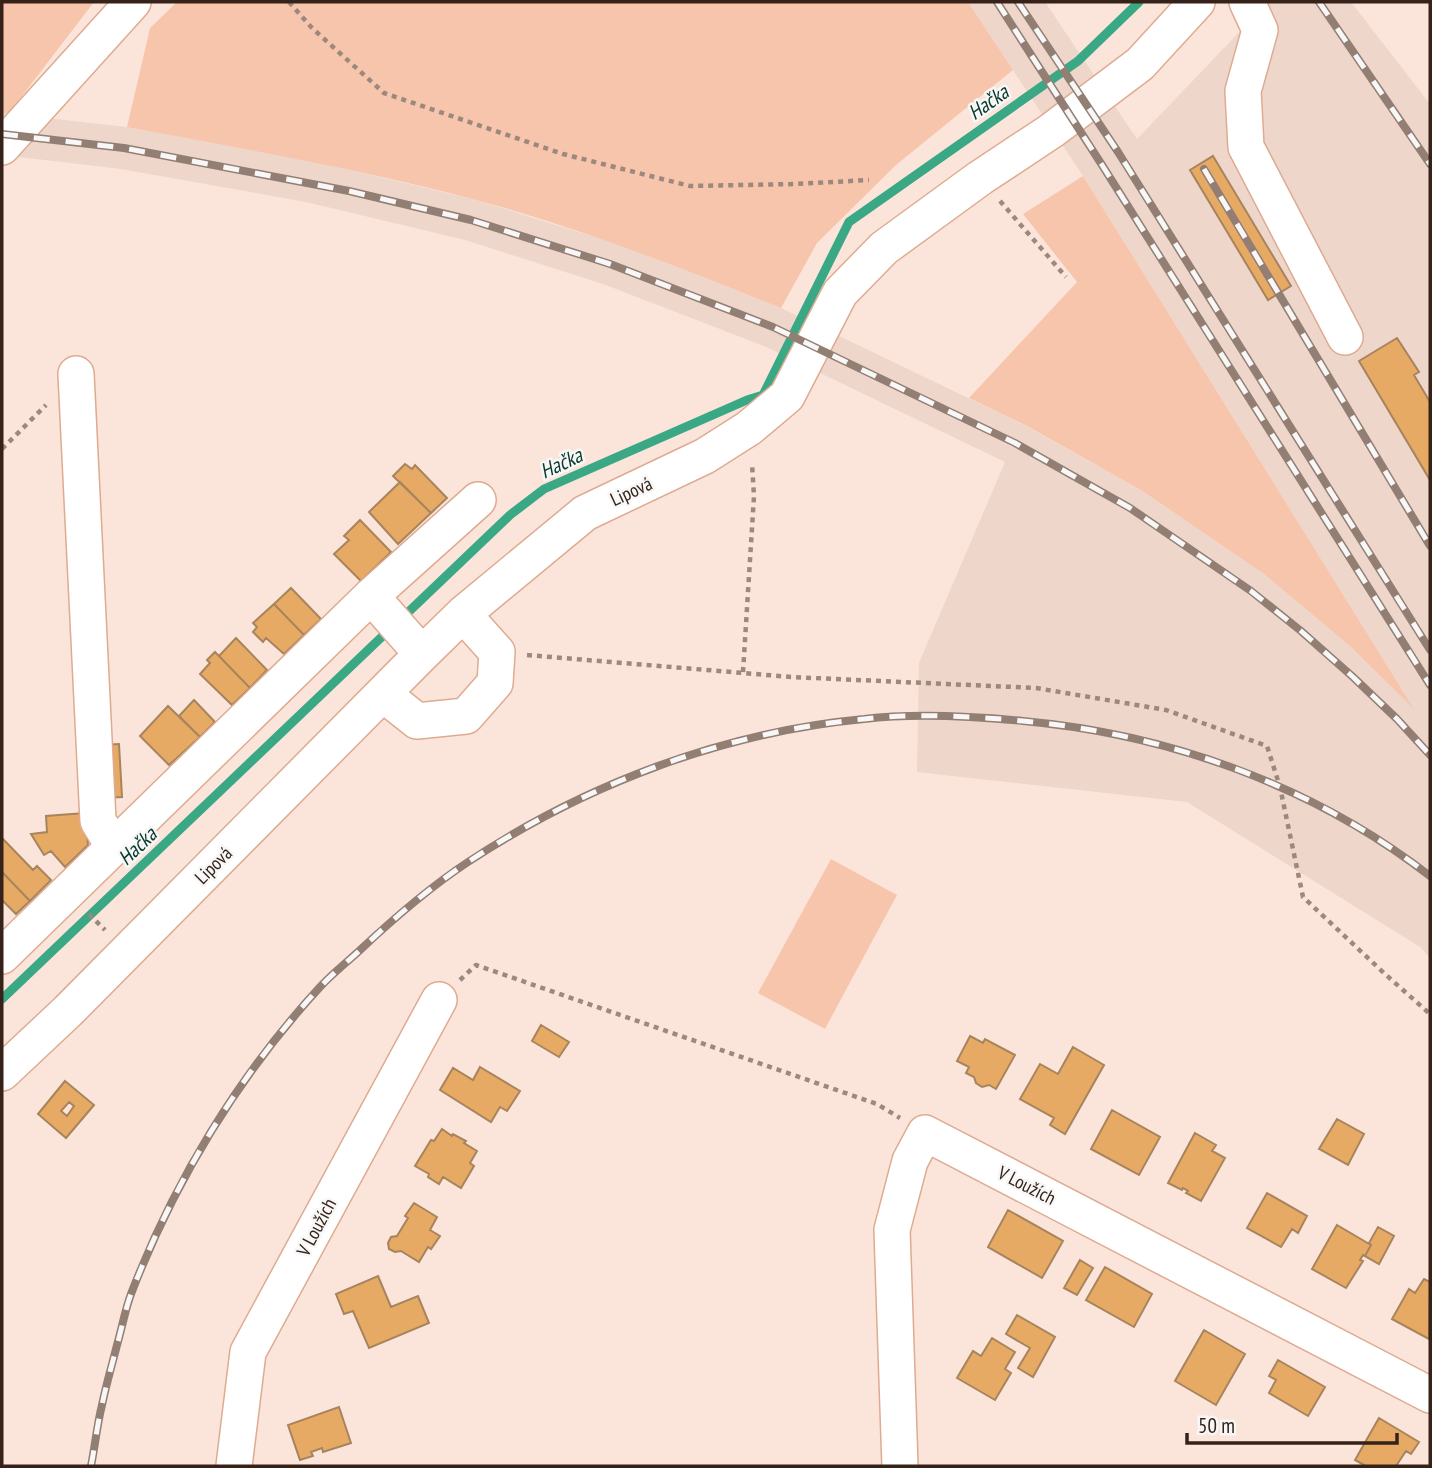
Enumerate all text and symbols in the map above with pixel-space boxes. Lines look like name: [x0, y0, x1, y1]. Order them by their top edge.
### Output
water label: Hačka: [962, 77, 1015, 126]
water label: Hačka: [535, 441, 588, 484]
street label: Lipová: [606, 471, 656, 511]
water label: Hačka: [112, 820, 163, 871]
street label: Lipová: [189, 841, 237, 889]
street label: V Loužích: [993, 1160, 1060, 1210]
street label: V Loužích: [290, 1194, 341, 1261]
scale bar: [1187, 1402, 1397, 1446]
text: 50 m: [1198, 1412, 1235, 1439]

